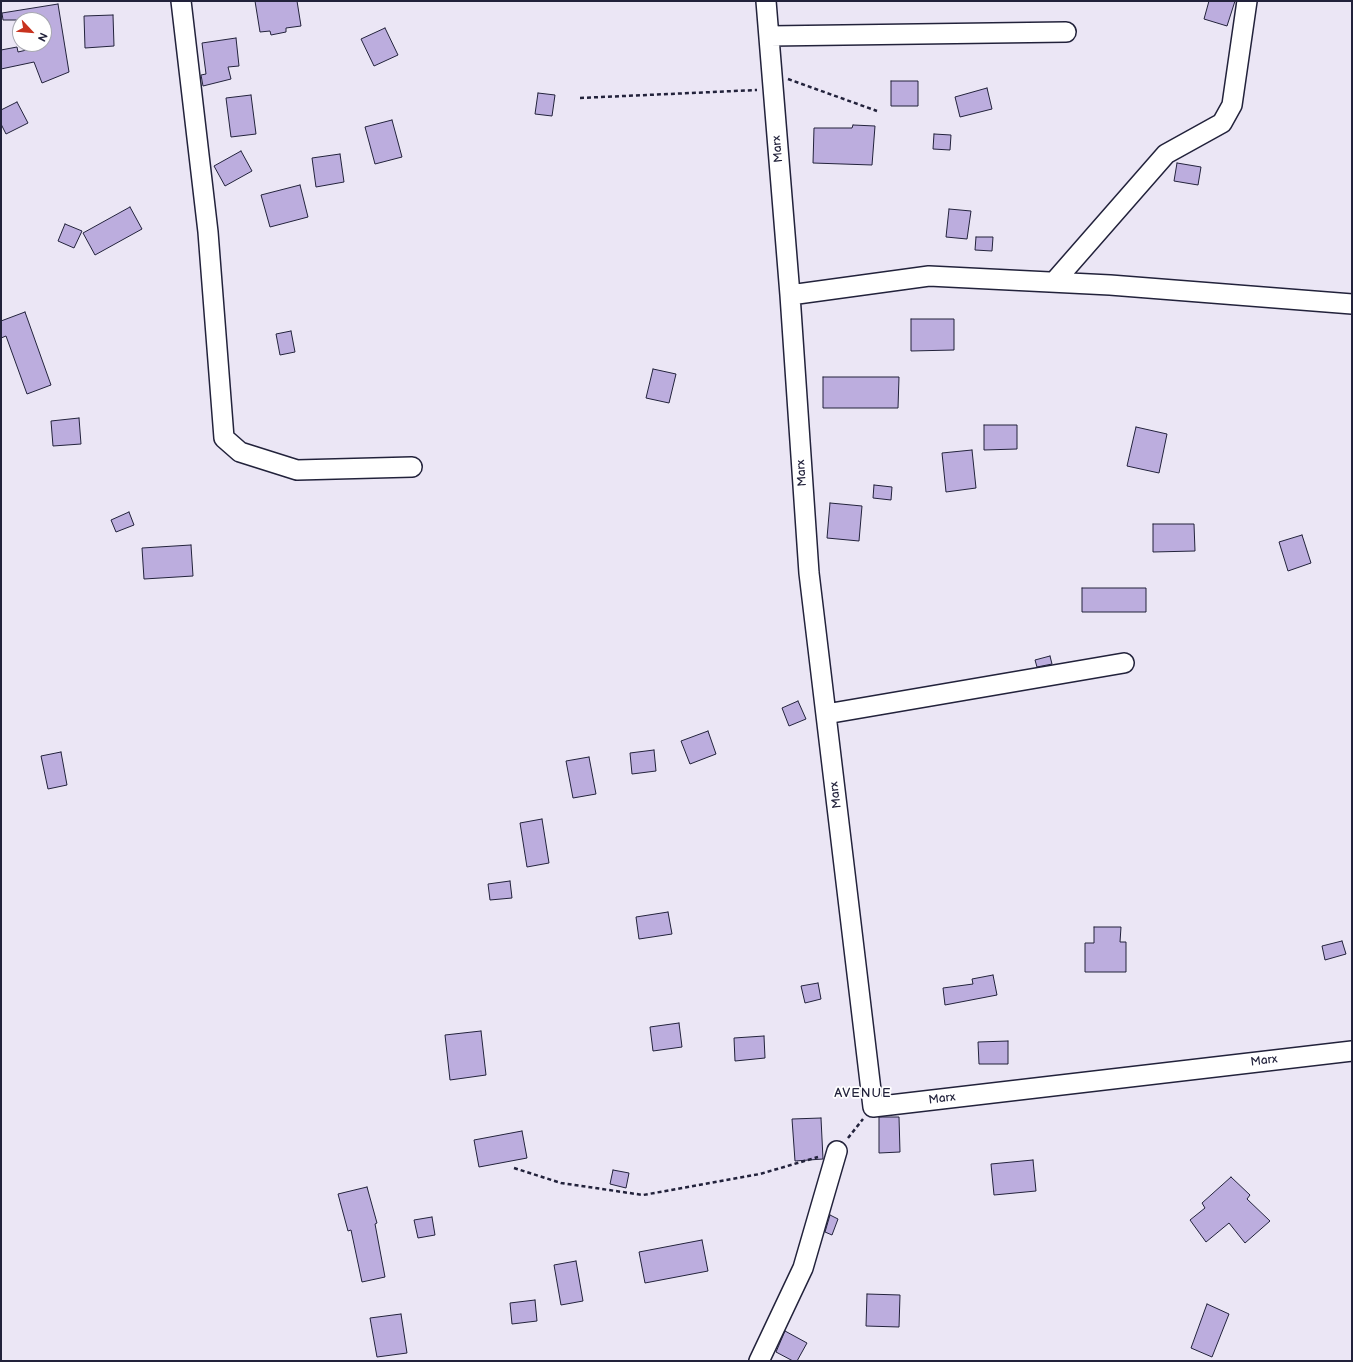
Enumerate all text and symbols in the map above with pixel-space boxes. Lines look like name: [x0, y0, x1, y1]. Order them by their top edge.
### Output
north arrow: [12, 12, 52, 52]
text: N: [35, 30, 50, 44]
street label: Marx: [770, 135, 786, 163]
street label: Marx: [794, 459, 810, 487]
street label: Marx: [827, 781, 845, 809]
street label: Marx: [1250, 1052, 1278, 1070]
district label: AVENUE: [834, 1086, 892, 1102]
street label: Marx: [928, 1090, 956, 1108]

